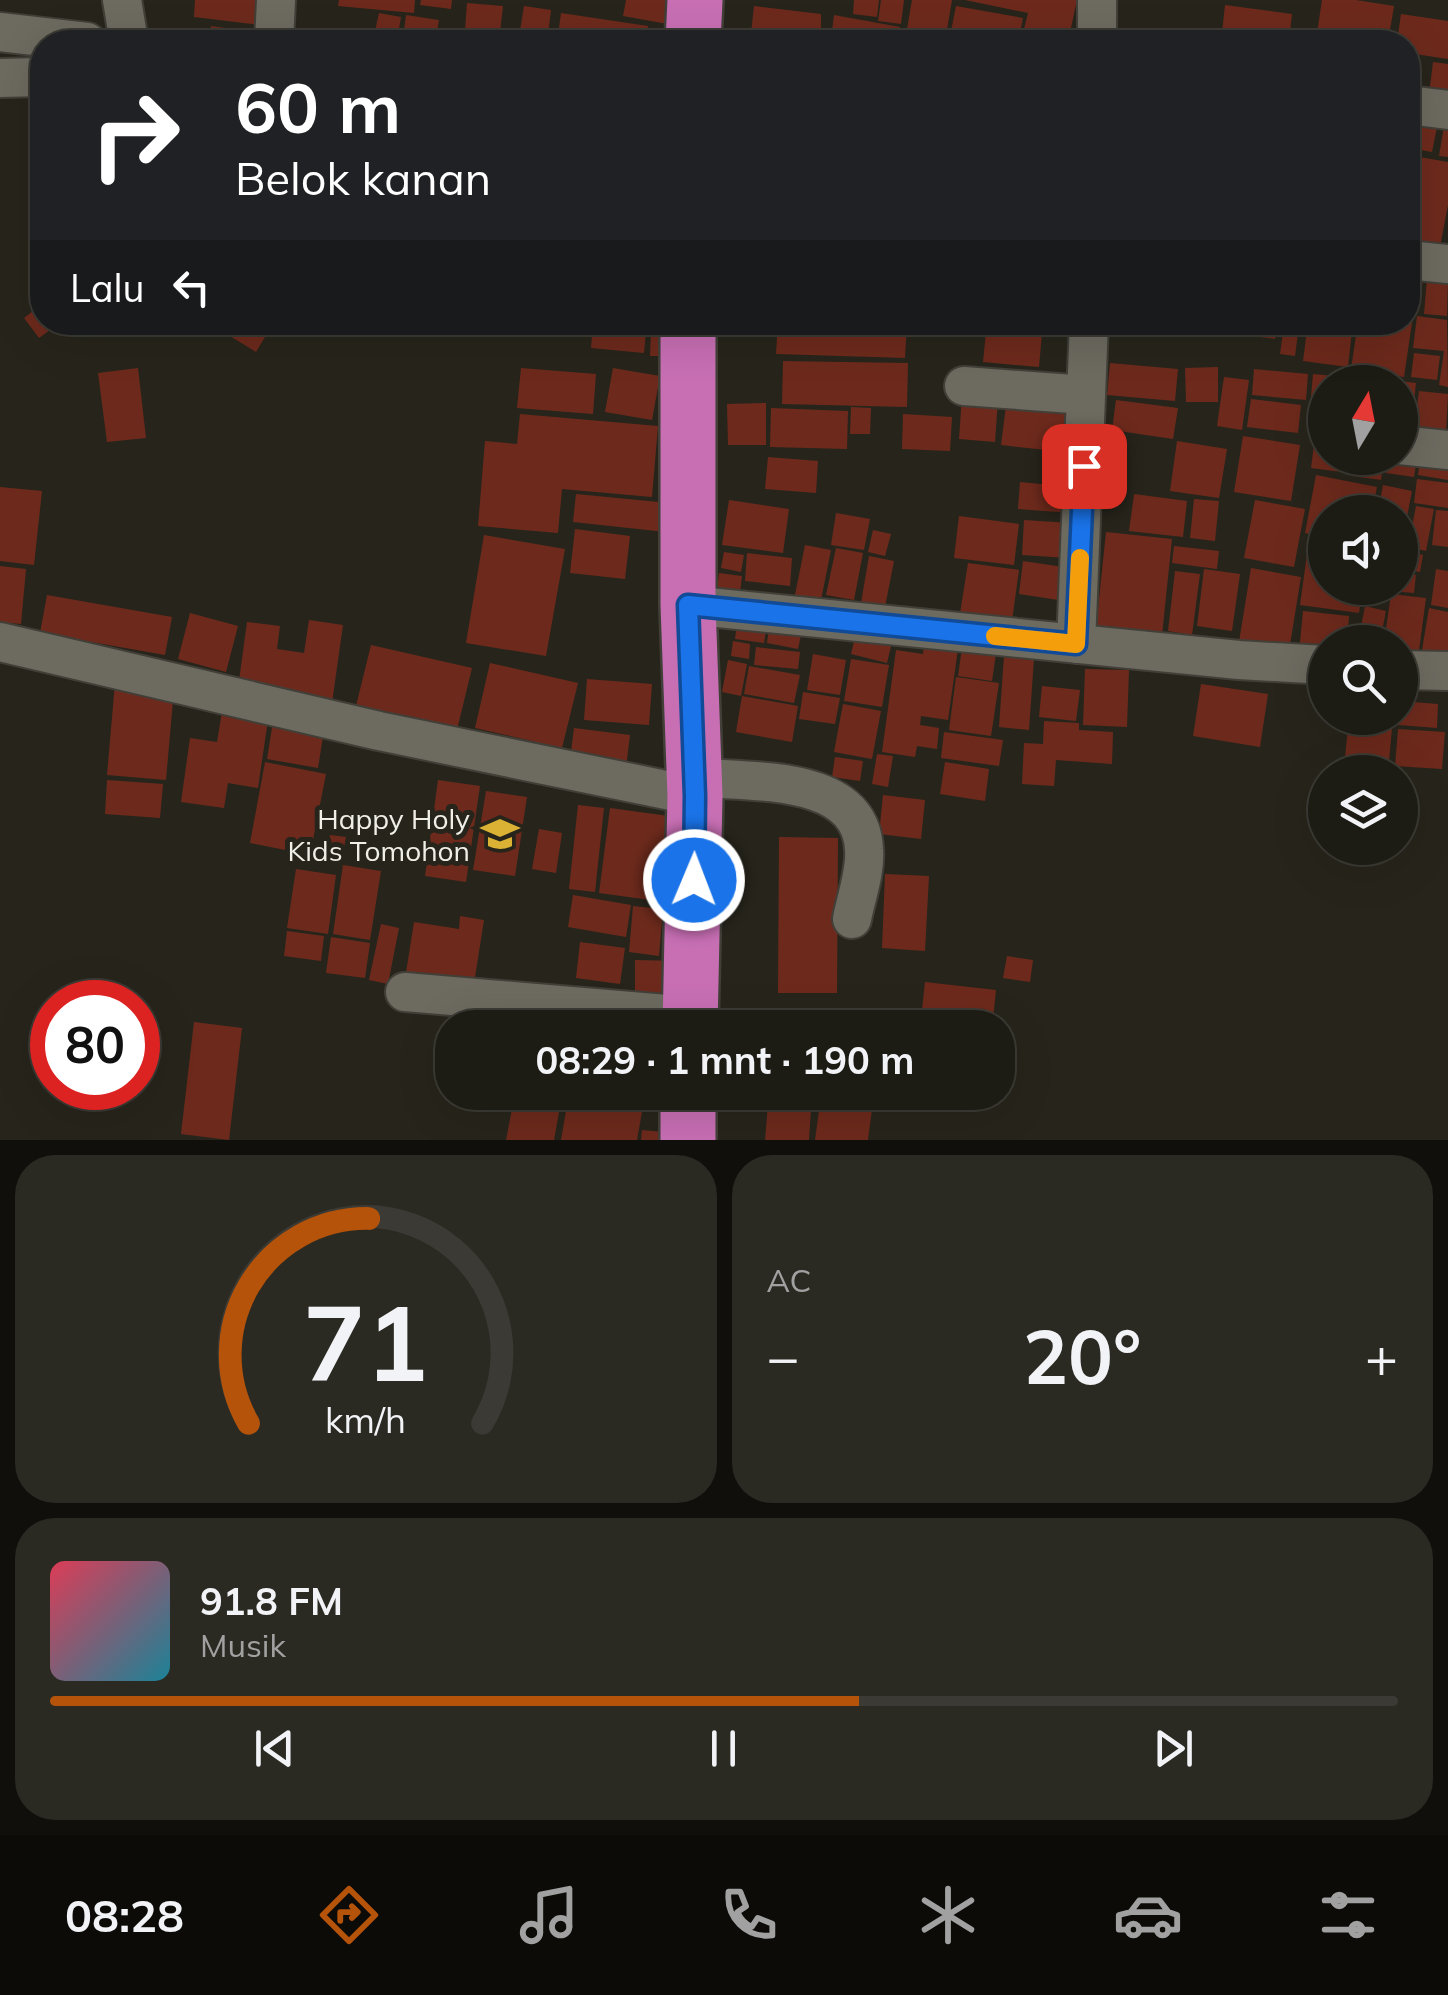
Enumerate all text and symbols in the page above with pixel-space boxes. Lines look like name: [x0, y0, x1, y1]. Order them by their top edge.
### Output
text: 60 m: [235, 63, 401, 151]
icon: right: [70, 70, 200, 200]
text: Belok kanan: [235, 150, 491, 206]
icon: left: [164, 260, 219, 315]
text: Lalu: [70, 264, 144, 312]
north arrow: [1308, 365, 1418, 475]
map controls: [1308, 365, 1418, 865]
pin: [1042, 424, 1127, 509]
icon: arrive: [1057, 439, 1112, 494]
button: sound: [1308, 495, 1418, 605]
button: search: [1308, 625, 1418, 735]
button: layers: [1308, 755, 1418, 865]
place label: Happy Holy Kids Tomohon: [287, 801, 470, 868]
school or university icon: Happy Holy Kids Tomohon: [479, 813, 521, 855]
position arrow: [642, 828, 746, 932]
speed limit sign: 80: [30, 980, 160, 1110]
text: 08:29 · 1 mnt · 190 m: [535, 1036, 915, 1084]
text: AC: [767, 1260, 812, 1300]
text: 71: [303, 1276, 428, 1407]
text: 20°: [1023, 1309, 1141, 1403]
text: −: [767, 1322, 800, 1391]
text: +: [1365, 1322, 1398, 1391]
text: km/h: [325, 1397, 406, 1442]
text: 91.8 FM: [200, 1577, 343, 1625]
text: Musik: [200, 1625, 286, 1665]
icon: previous: [247, 1721, 302, 1776]
icon: pause: [696, 1721, 751, 1776]
icon: next: [1146, 1721, 1201, 1776]
icon: directions: [314, 1880, 384, 1950]
icon: music: [514, 1880, 584, 1950]
icon: phone: [714, 1880, 784, 1950]
icon: climate: [913, 1880, 983, 1950]
icon: car: [1113, 1880, 1183, 1950]
icon: filters: [1313, 1880, 1383, 1950]
text: 08:28: [65, 1887, 184, 1943]

